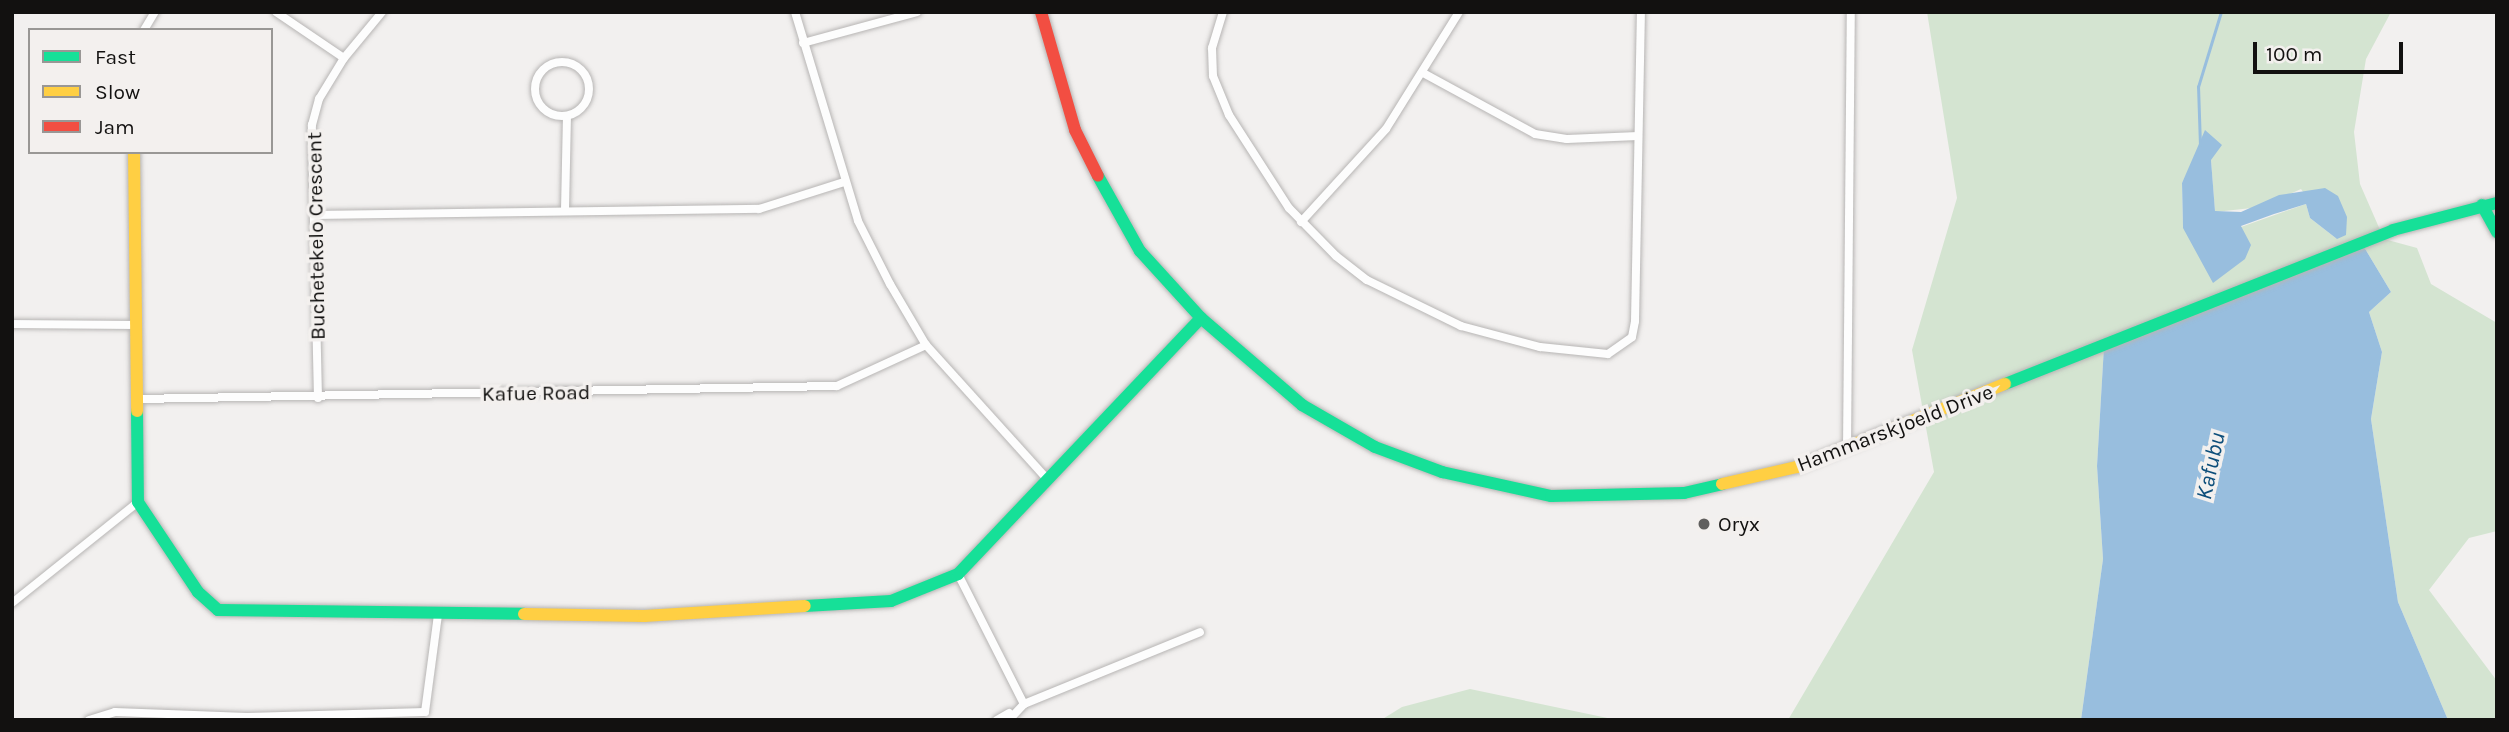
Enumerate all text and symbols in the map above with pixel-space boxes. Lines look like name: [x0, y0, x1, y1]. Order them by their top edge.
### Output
legend: [28, 28, 273, 154]
scale bar: [2257, 28, 2408, 72]
text: 100 m: [2266, 42, 2323, 66]
text: Fast: [95, 45, 136, 69]
text: Slow: [95, 80, 140, 104]
text: Jam: [95, 115, 135, 139]
street label: Buchetekelo Crescent: [302, 132, 330, 340]
street label: Kafue Road: [482, 379, 590, 407]
street label: Hammarskjoeld Drive: [1793, 379, 1997, 477]
water label: Kafubu: [2190, 430, 2232, 502]
place label: Oryx: [1718, 511, 1760, 537]
marker: Oryx: [1696, 516, 1712, 532]

